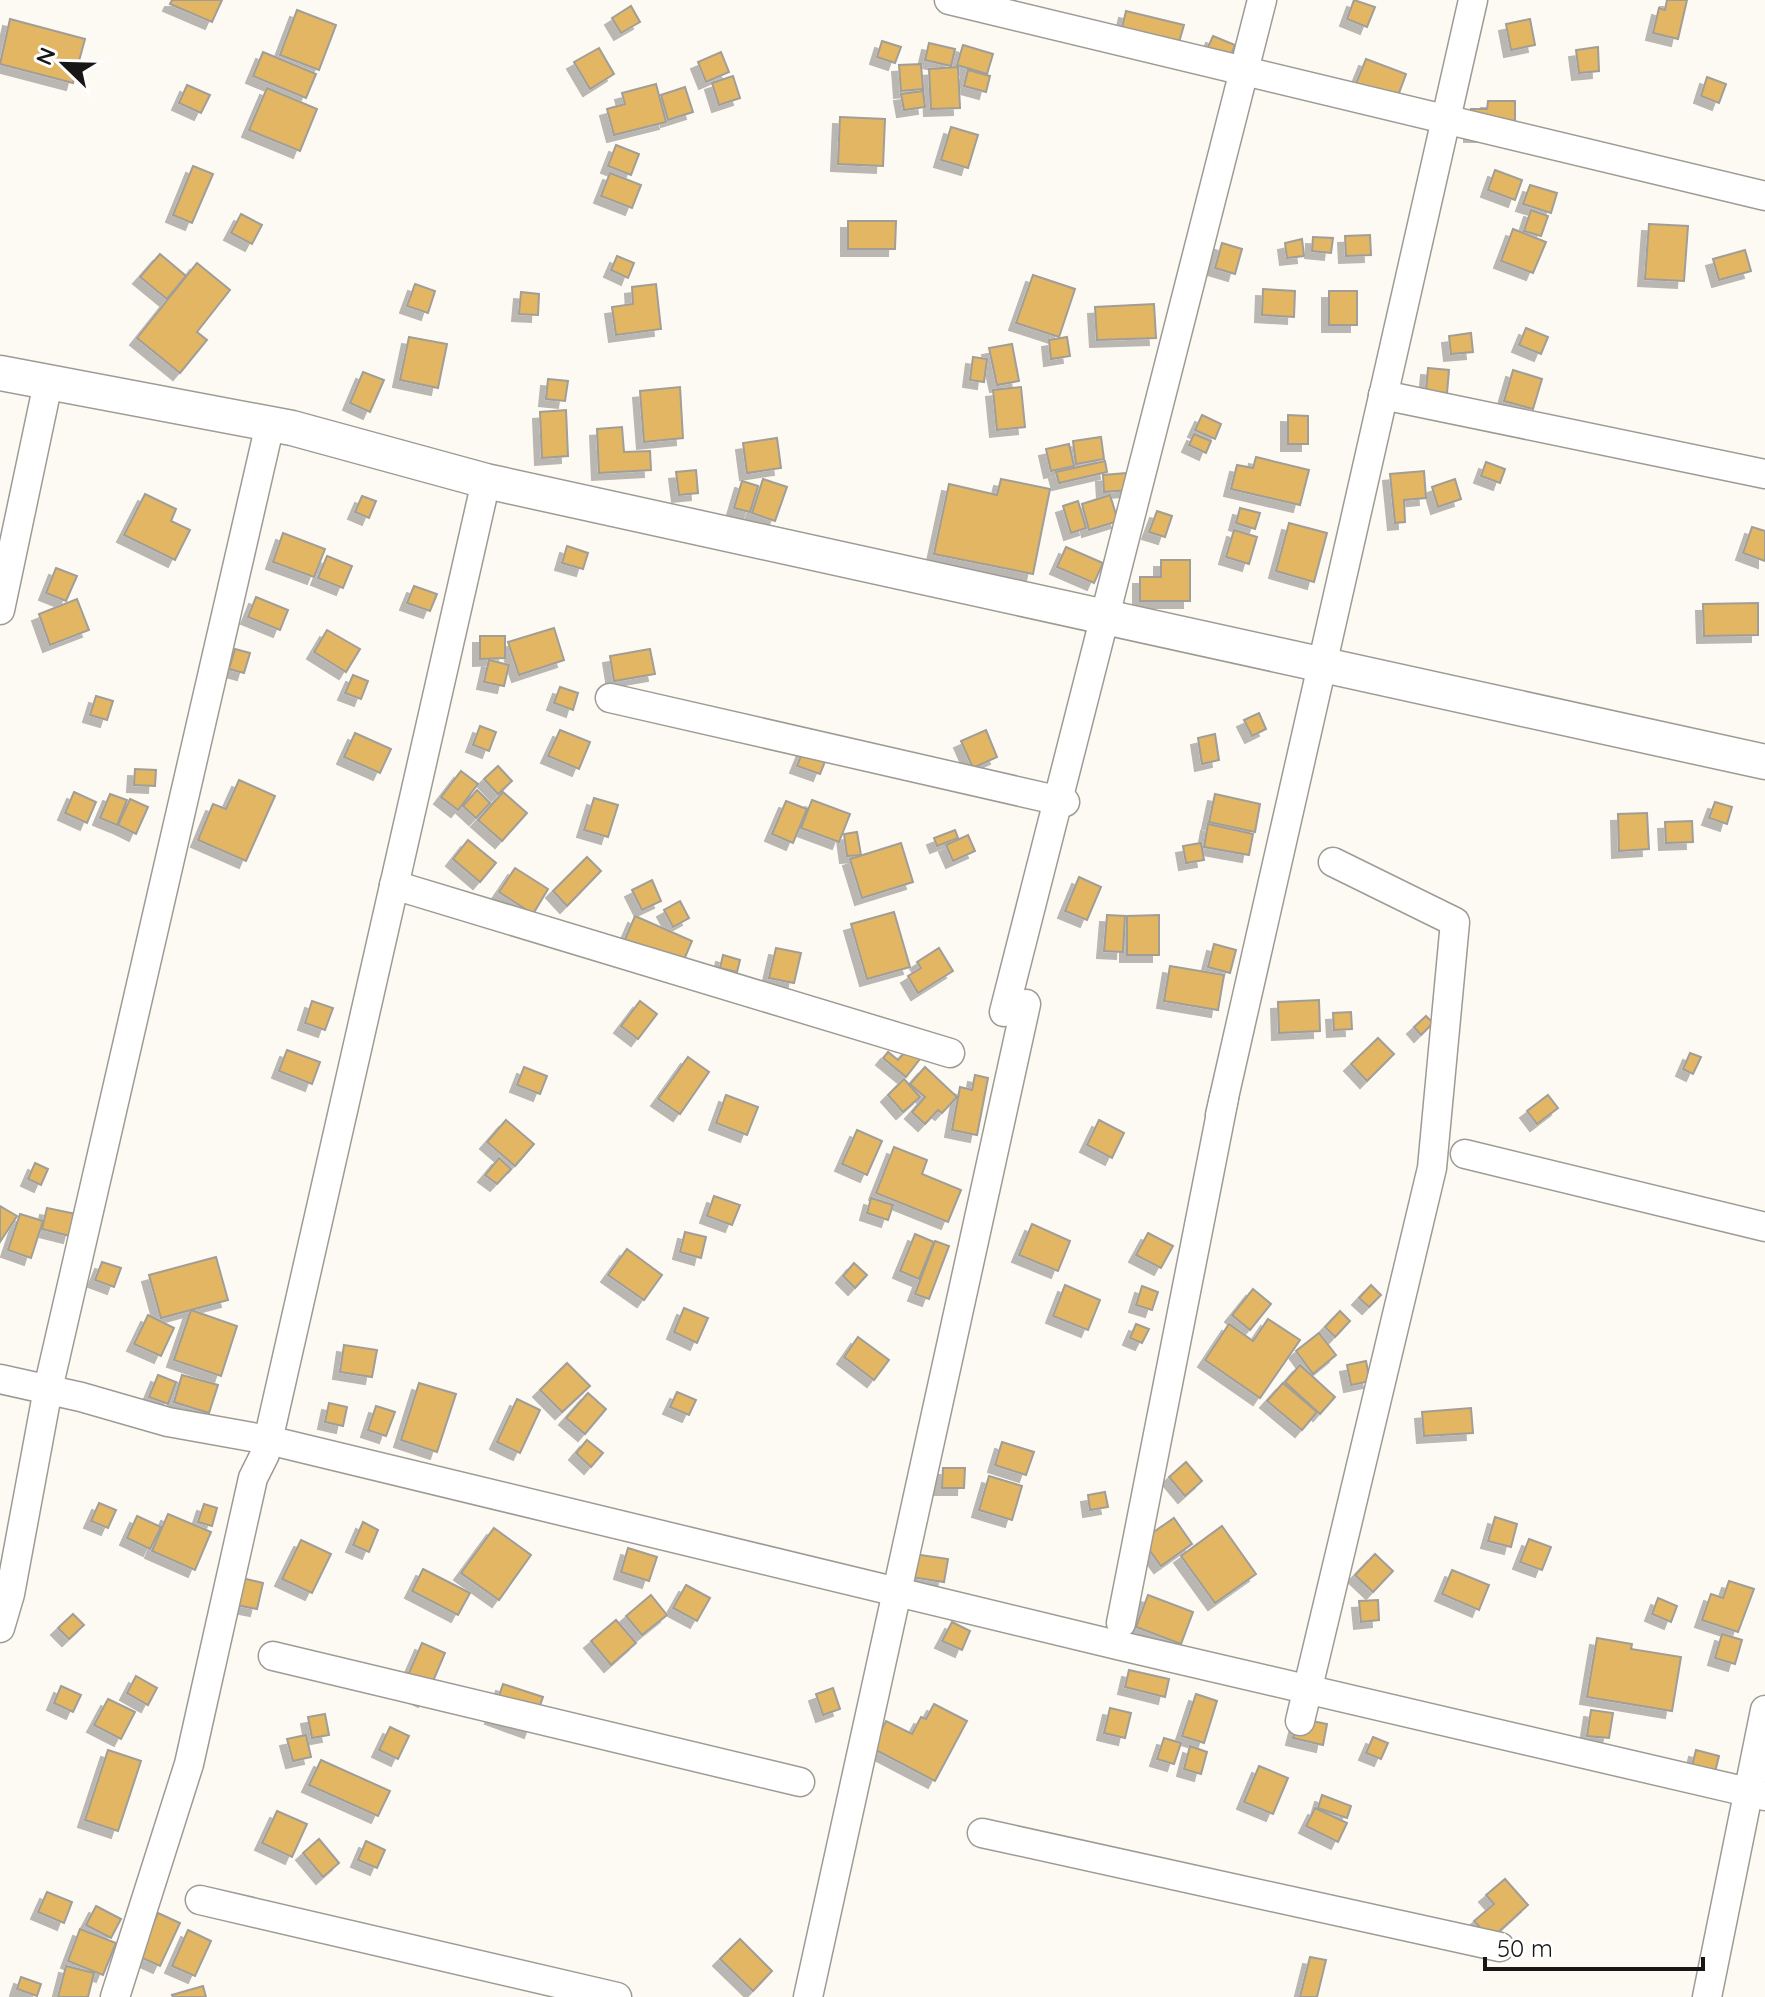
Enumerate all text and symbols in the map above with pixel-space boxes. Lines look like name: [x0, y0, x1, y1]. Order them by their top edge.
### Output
north arrow: [24, 24, 104, 104]
text: N: [30, 43, 62, 69]
scale bar: [1485, 1921, 1703, 1971]
text: 50 m: [1497, 1933, 1553, 1963]

